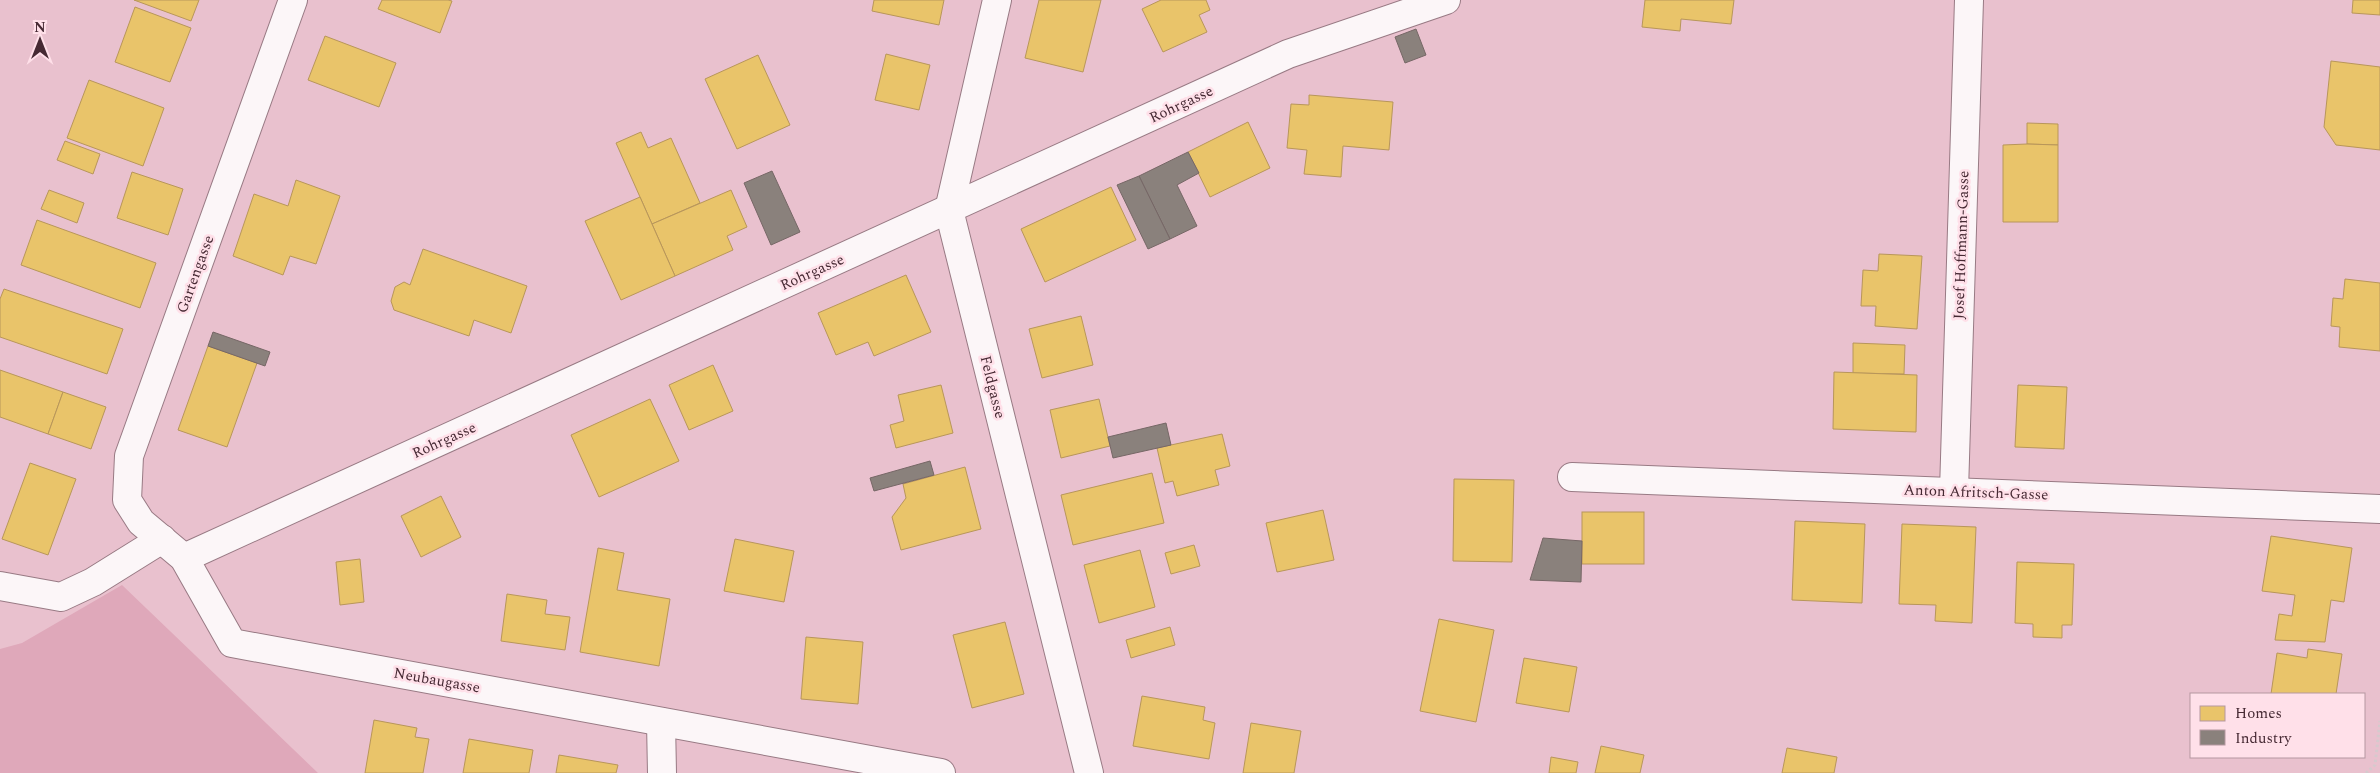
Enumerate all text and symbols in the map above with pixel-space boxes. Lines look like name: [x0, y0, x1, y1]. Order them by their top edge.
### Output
north arrow: [15, 15, 65, 65]
text: N: [34, 17, 46, 38]
street label: Rohrgasse: [1145, 80, 1217, 129]
street label: Josef Hoffmann-Gasse: [1947, 170, 1976, 320]
street label: Gartengasse: [171, 232, 220, 316]
street label: Rohrgasse: [776, 248, 848, 297]
street label: Feldgasse: [974, 353, 1011, 421]
street label: Rohrgasse: [408, 416, 480, 465]
street label: Anton Afritsch-Gasse: [1903, 478, 2049, 507]
street label: Neubaugasse: [392, 662, 482, 699]
legend: [2190, 693, 2365, 758]
text: Homes: [2235, 702, 2282, 725]
text: Industry: [2235, 727, 2292, 750]

